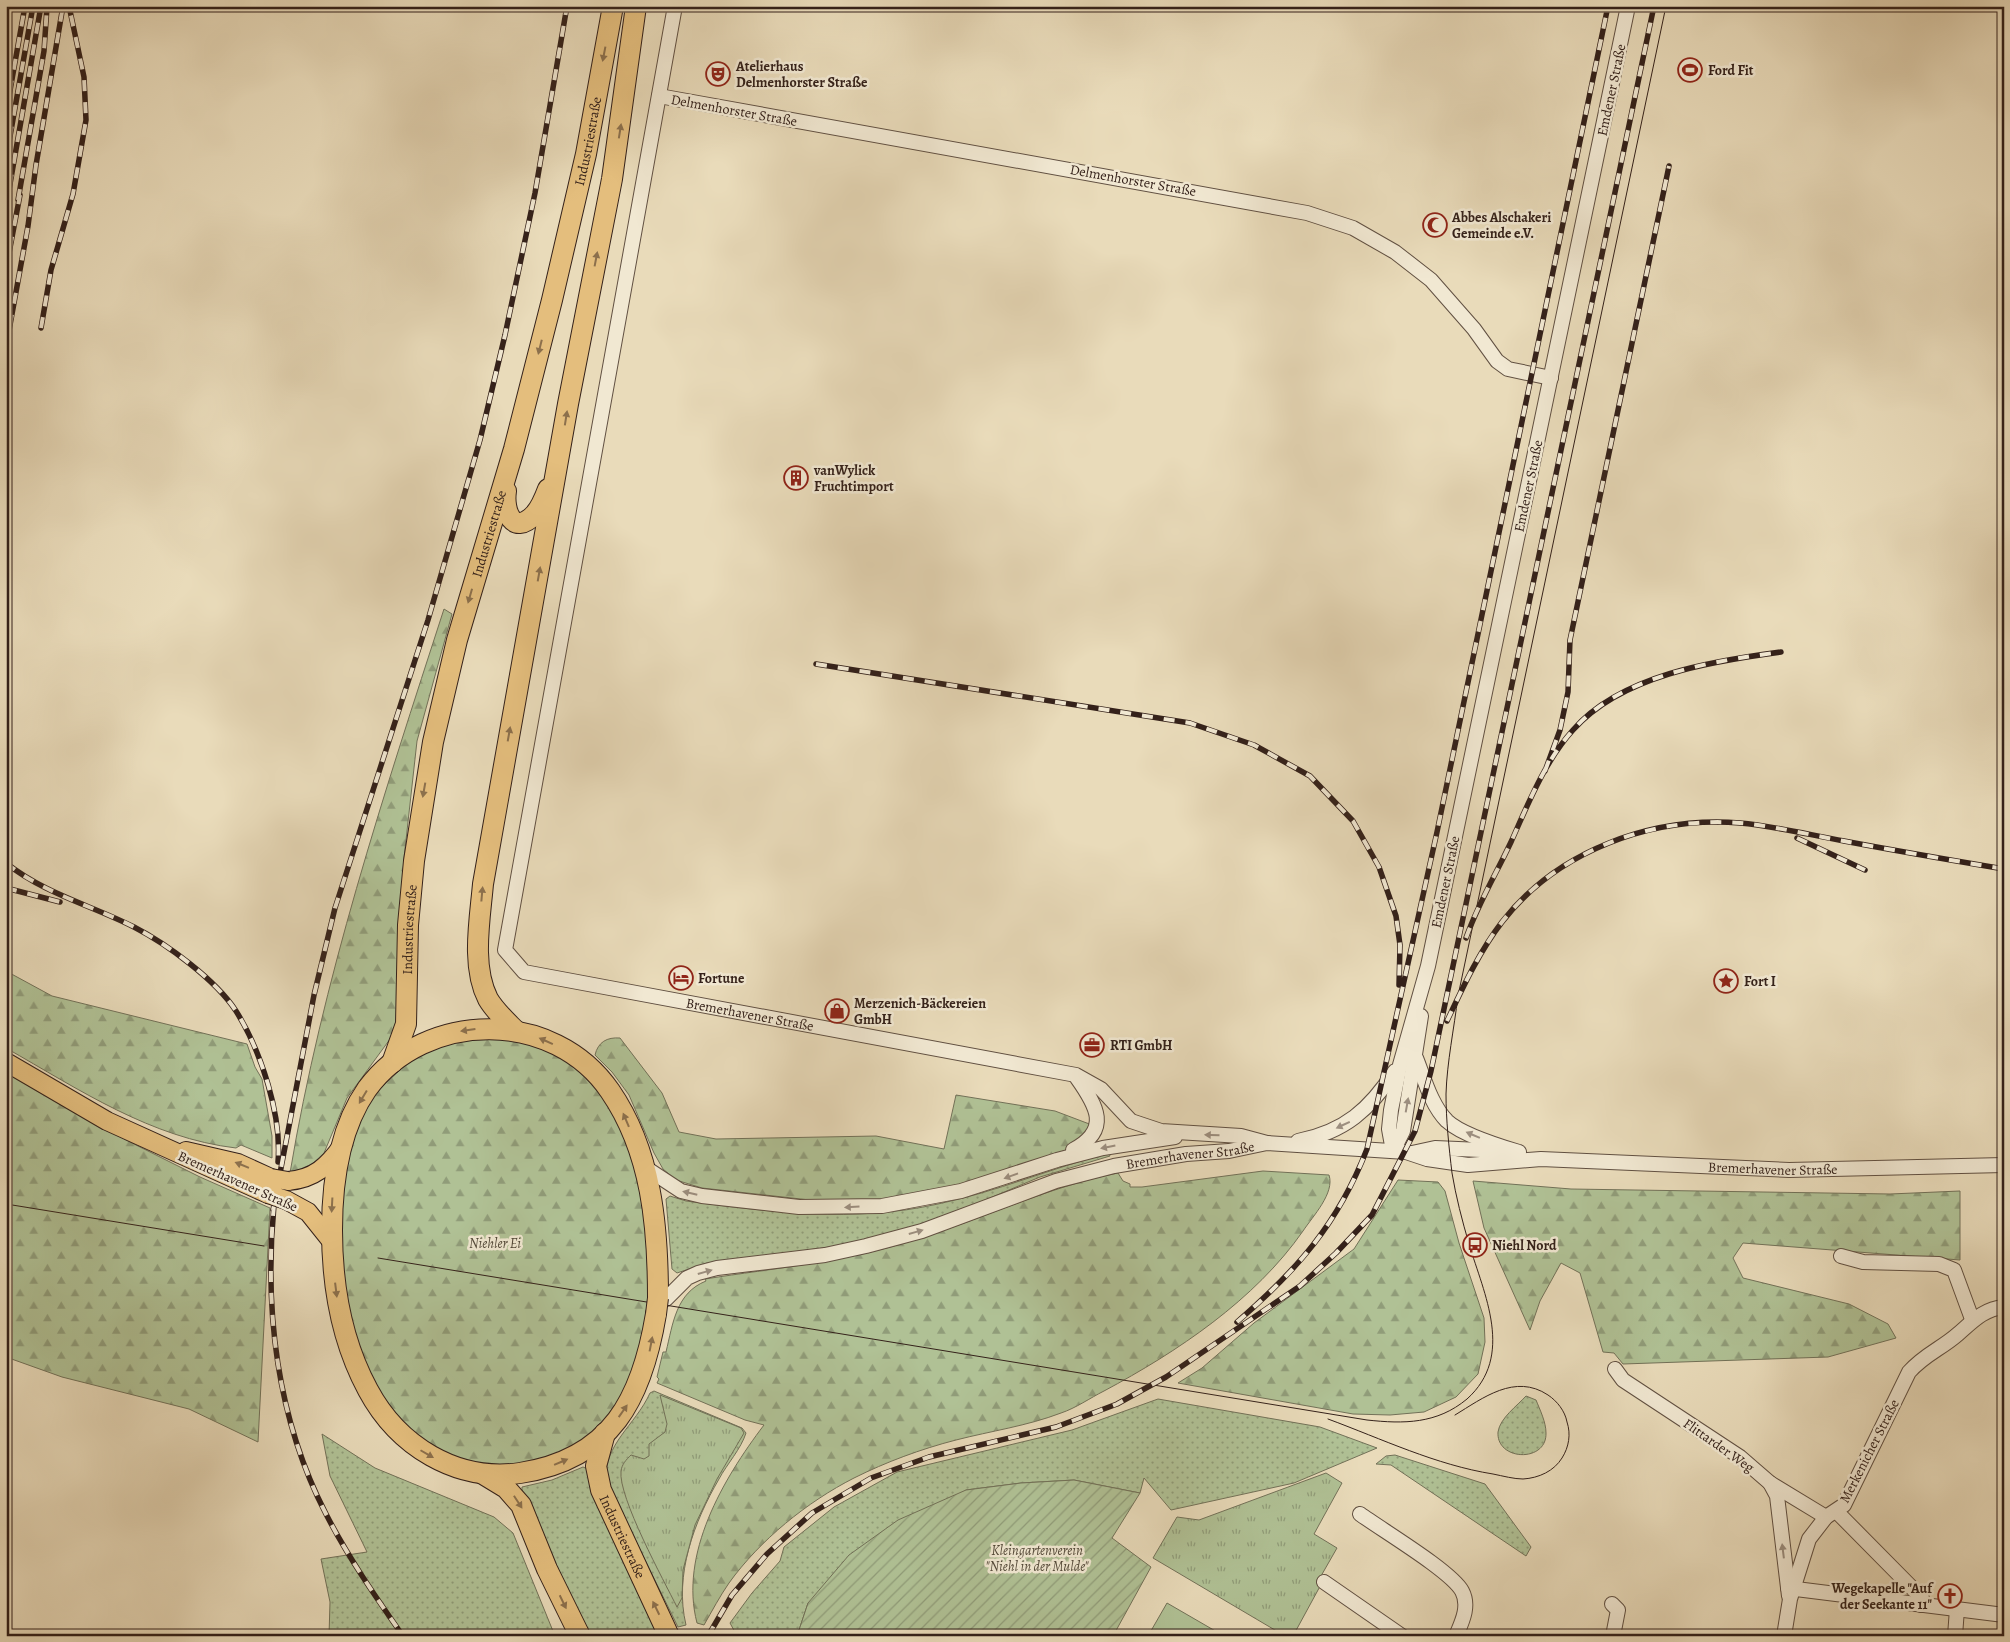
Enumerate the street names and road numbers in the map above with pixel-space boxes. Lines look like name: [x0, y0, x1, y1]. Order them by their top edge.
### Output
street label: Emdener Straße: [1592, 42, 1631, 138]
street label: Delmenhorster Straße: [669, 90, 799, 131]
street label: Industriestraße: [570, 95, 606, 188]
street label: Delmenhorster Straße: [1068, 160, 1198, 201]
street label: Emdener Straße: [1509, 438, 1548, 534]
street label: Industriestraße: [467, 488, 511, 580]
street label: Emdener Straße: [1426, 834, 1465, 930]
street label: Industriestraße: [398, 884, 422, 975]
street label: Bremerhavener Straße: [684, 993, 815, 1036]
street label: Bremerhavener Straße: [1124, 1137, 1256, 1174]
street label: Bremerhavener Straße: [175, 1146, 301, 1216]
street label: Bremerhavener Straße: [1707, 1157, 1838, 1180]
street label: Merkenicher Straße: [1835, 1396, 1904, 1506]
street label: Flittarder Weg: [1679, 1414, 1758, 1477]
street label: Industriestraße: [595, 1492, 650, 1582]

